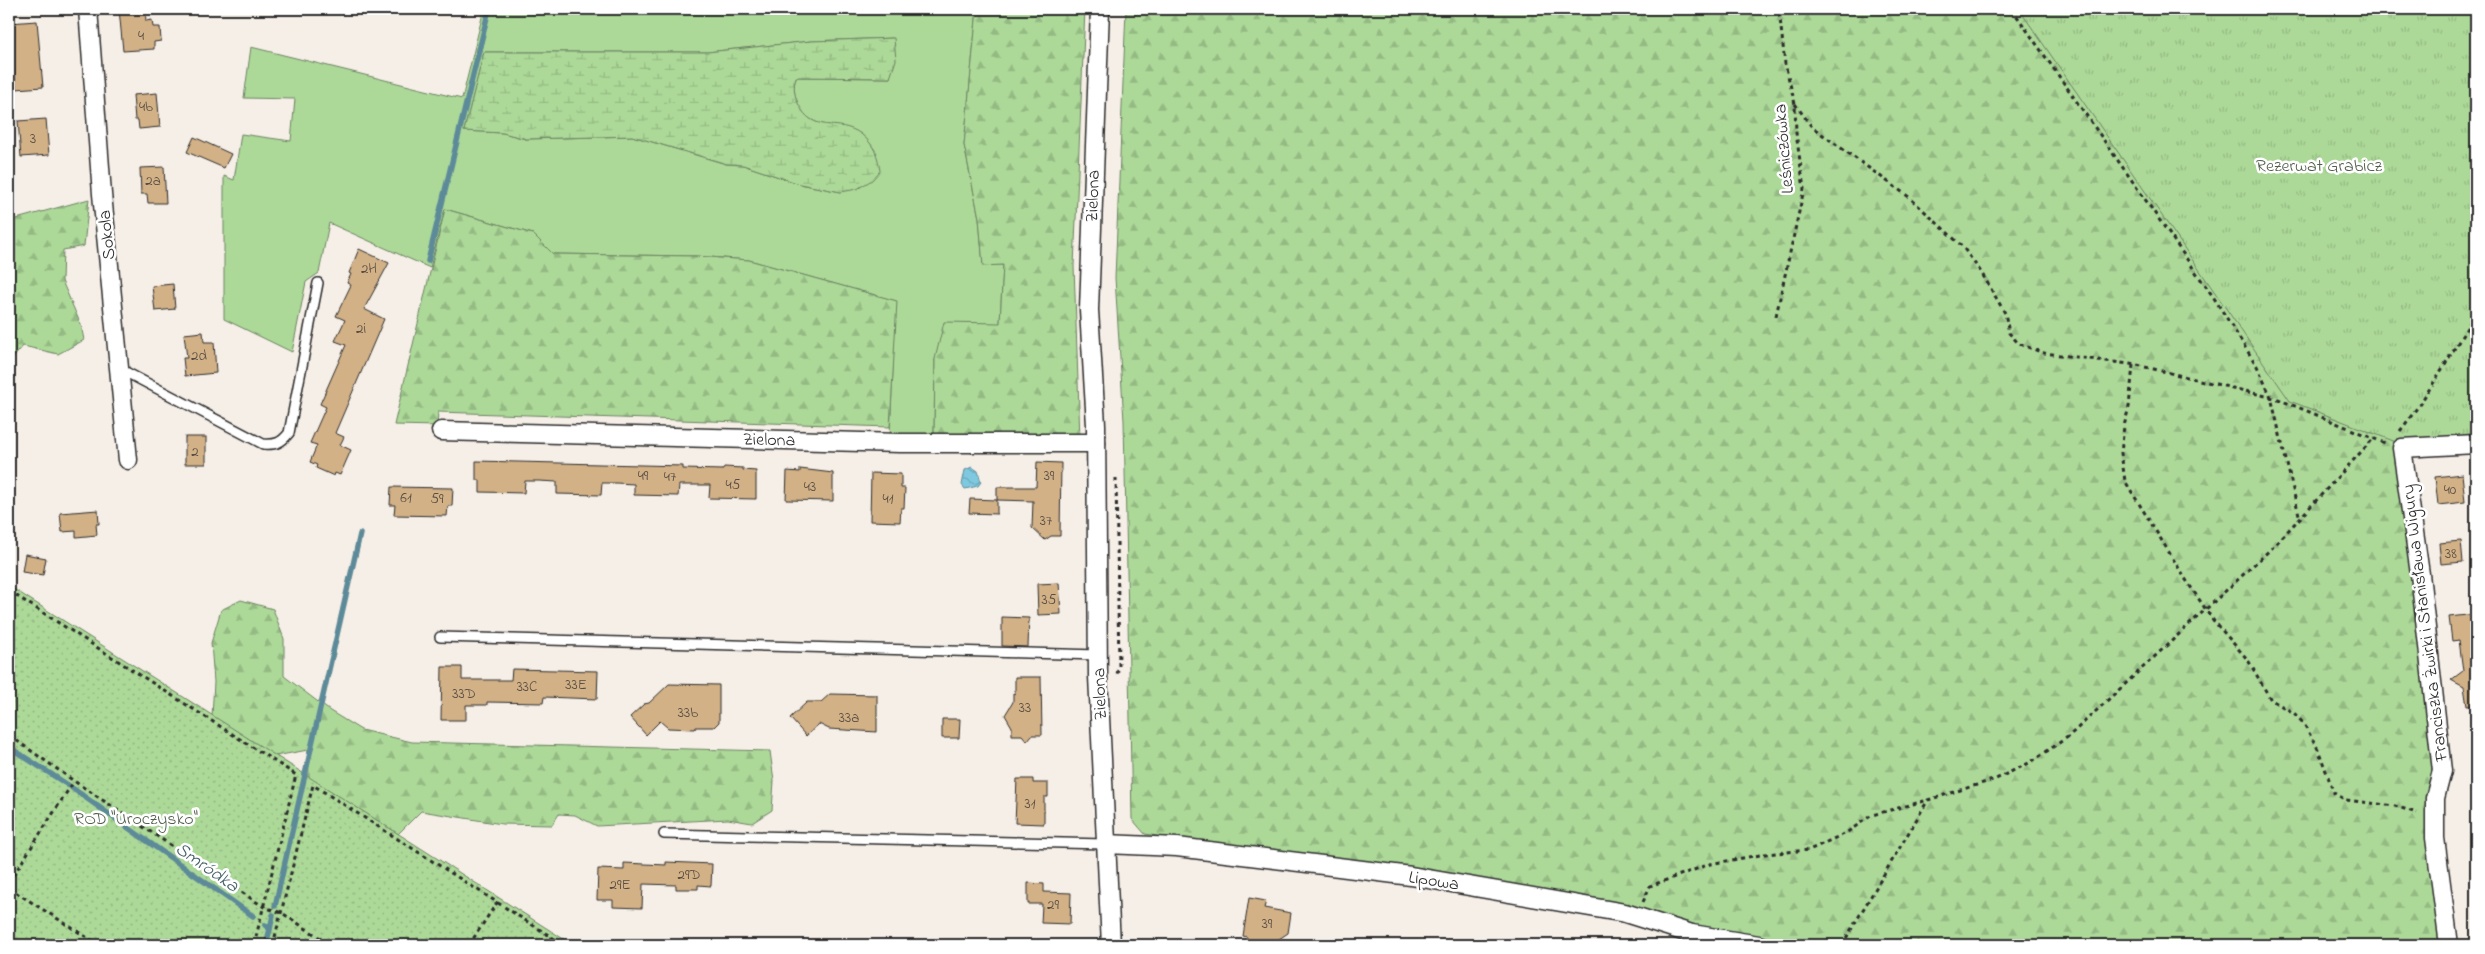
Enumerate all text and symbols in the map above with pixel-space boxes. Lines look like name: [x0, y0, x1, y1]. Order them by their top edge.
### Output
house number: 4: [138, 25, 144, 47]
house number: 4b: [139, 96, 153, 118]
street label: Leśniczówka: [1768, 103, 1802, 195]
house number: 3: [30, 128, 36, 150]
park label: Rezerwat Grabicz: [2256, 154, 2383, 180]
street label: Zielona: [1080, 169, 1108, 223]
house number: 2a: [145, 170, 161, 192]
street label: Sokola: [92, 209, 124, 261]
house number: 2H: [361, 258, 377, 280]
house number: 2i: [356, 318, 366, 340]
house number: 2d: [191, 345, 208, 367]
street label: Zielona: [742, 428, 795, 454]
house number: 2: [191, 441, 199, 463]
house number: 49: [638, 465, 649, 487]
house number: 39: [1044, 465, 1055, 487]
house number: 47: [664, 466, 676, 488]
house number: 45: [726, 474, 741, 496]
house number: 43: [804, 476, 816, 498]
house number: 40: [2444, 479, 2457, 501]
street label: Franciszka Żwirki i Stanisława Wigury: [2396, 483, 2457, 764]
house number: 61: [400, 487, 412, 509]
house number: 59: [430, 488, 444, 510]
house number: 41: [883, 488, 894, 510]
house number: 37: [1040, 510, 1052, 532]
house number: 38: [2445, 543, 2457, 565]
house number: 35: [1042, 589, 1057, 611]
street label: Zielona: [1087, 667, 1115, 721]
house number: 33E: [565, 674, 587, 696]
house number: 33C: [517, 676, 537, 698]
house number: 33D: [452, 683, 476, 705]
house number: 33: [1019, 697, 1031, 719]
house number: 33b: [678, 702, 698, 724]
house number: 33a: [839, 707, 859, 729]
house number: 31: [1025, 793, 1036, 815]
park label: ROD "Uroczysko": [74, 807, 198, 833]
water label: Smródka: [169, 836, 244, 900]
house number: 29D: [678, 864, 700, 886]
street label: Lipowa: [1407, 865, 1461, 899]
house number: 29E: [609, 874, 631, 896]
house number: 29: [1047, 894, 1059, 916]
house number: 39: [1262, 913, 1273, 935]

